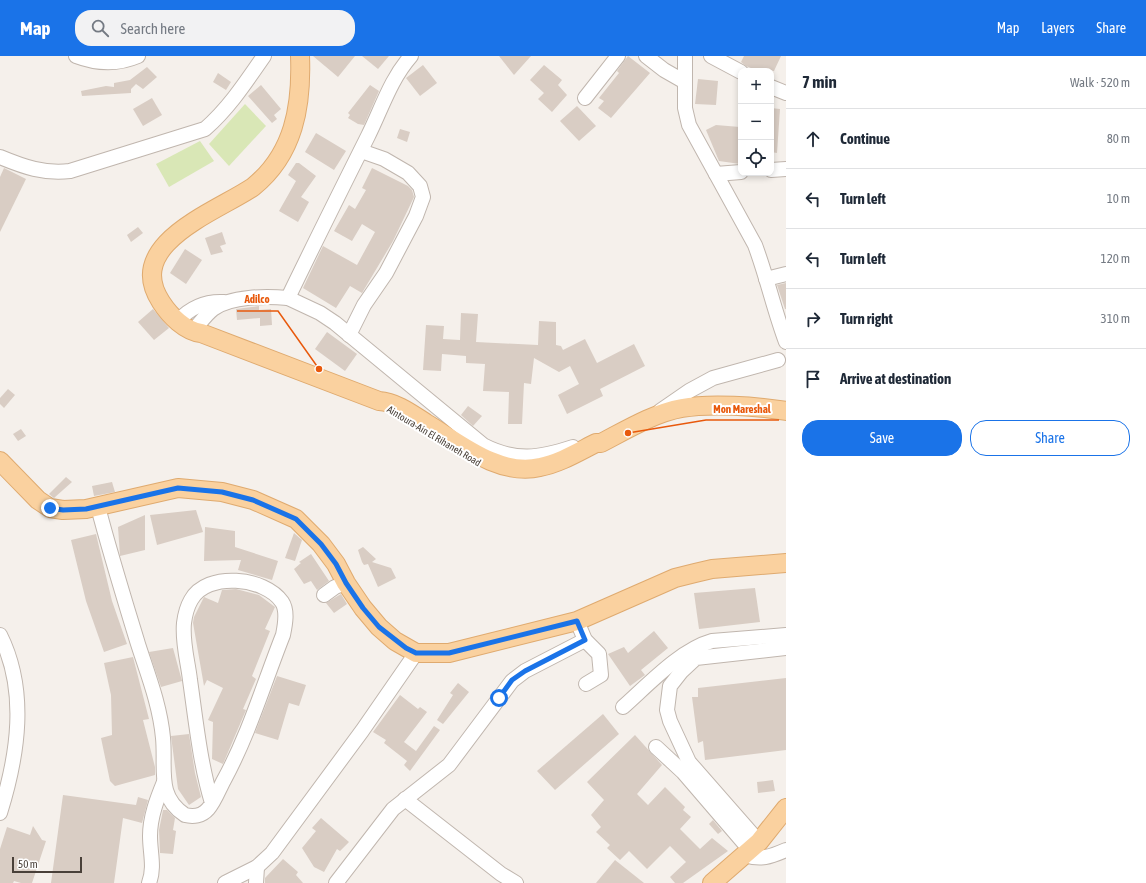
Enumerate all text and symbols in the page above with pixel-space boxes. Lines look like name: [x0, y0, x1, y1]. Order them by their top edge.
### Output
search box: [75, 10, 355, 46]
text: Map: [20, 17, 51, 39]
icon: search: [89, 17, 111, 39]
text: Search here: [121, 20, 185, 37]
text: Map: [997, 20, 1019, 36]
text: Layers: [1041, 20, 1074, 36]
text: Share: [1096, 20, 1126, 36]
map controls: [738, 68, 774, 176]
button: +: [738, 68, 774, 104]
text: 7 min: [802, 72, 837, 92]
text: Walk · 520 m: [1070, 75, 1130, 90]
button: −: [738, 104, 774, 140]
icon: ahead: [802, 128, 824, 150]
text: Continue: [840, 130, 890, 147]
text: 80 m: [1107, 131, 1130, 146]
button: locate: [738, 140, 774, 176]
icon: left: [802, 188, 824, 210]
text: Turn left: [840, 190, 886, 207]
text: 10 m: [1107, 191, 1130, 206]
icon: left: [802, 248, 824, 270]
text: Turn left: [840, 250, 886, 267]
text: 120 m: [1101, 251, 1130, 266]
callout: Adilco: [237, 288, 278, 311]
text: Adilco: [243, 293, 270, 305]
icon: right: [802, 308, 824, 330]
text: Turn right: [840, 310, 893, 327]
text: 310 m: [1101, 311, 1130, 326]
icon: arrive: [802, 368, 824, 390]
text: Arrive at destination: [840, 370, 951, 387]
callout: Mon Mareshal: [706, 397, 779, 420]
text: Mon Mareshal: [713, 403, 772, 415]
street label: Aintoura-Ain El Rihaneh Road: [385, 404, 483, 469]
button: Save: [802, 420, 962, 456]
button: Share: [970, 420, 1130, 456]
route end: [41, 499, 59, 517]
route start: [490, 689, 508, 707]
scale bar: [12, 855, 82, 874]
text: 50 m: [18, 858, 38, 870]

